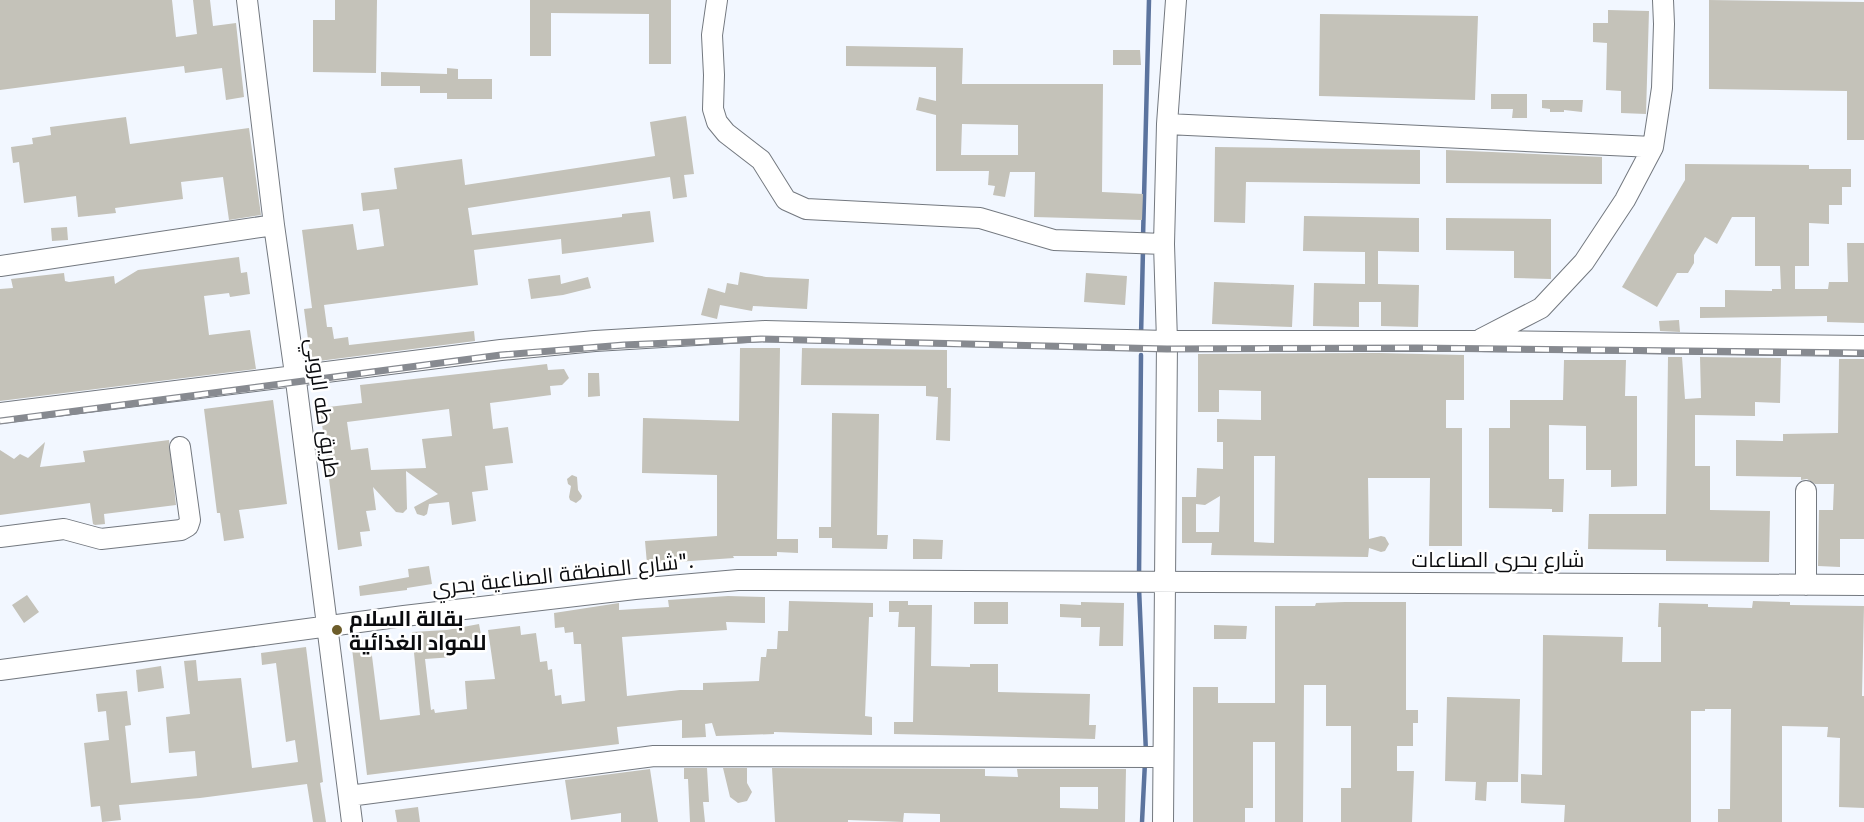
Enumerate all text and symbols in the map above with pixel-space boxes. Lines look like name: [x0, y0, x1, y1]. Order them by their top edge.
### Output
street label: طريق طه الروبي: [297, 337, 345, 480]
street label: شارع بحرى الصناعات: [1412, 547, 1584, 574]
street label: شارع المنطقة الصناعية بحري".: [431, 548, 694, 604]
place label: بقالة السلام للمواد الغذائية: [349, 606, 486, 656]
marker: بقالة السلام للمواد الغذائية: [330, 623, 344, 637]

